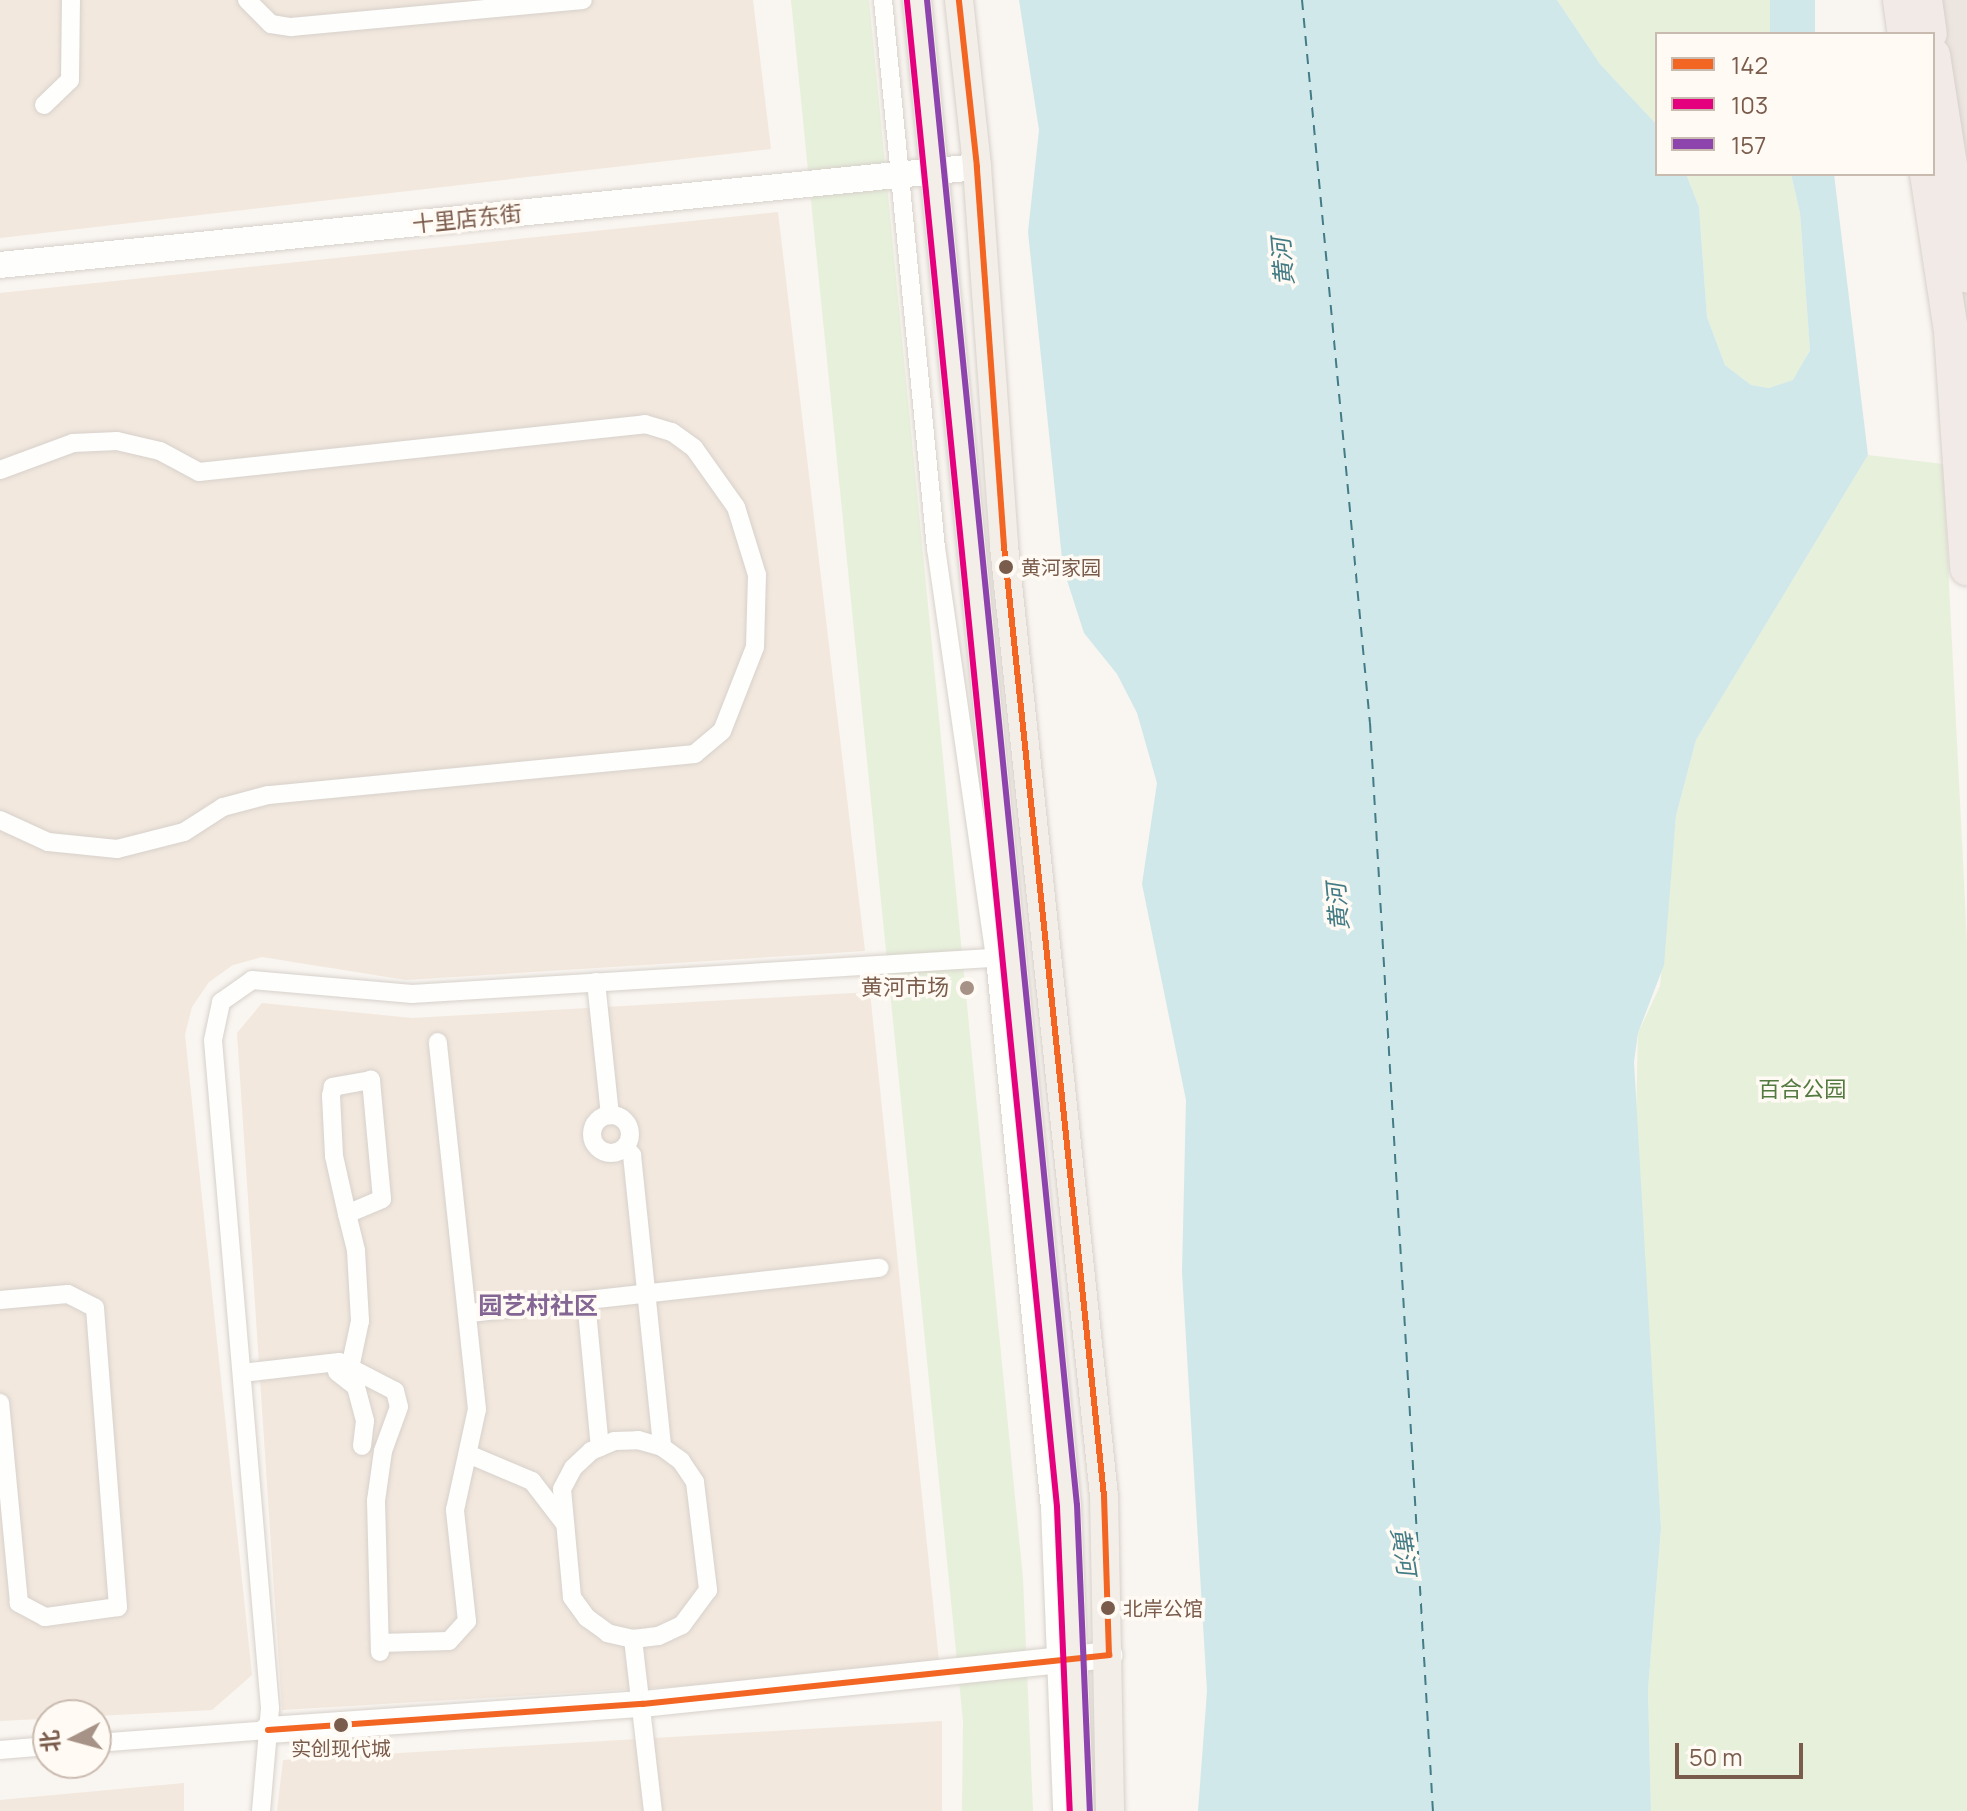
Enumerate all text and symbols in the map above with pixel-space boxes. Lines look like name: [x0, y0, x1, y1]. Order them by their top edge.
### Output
legend: [1655, 32, 1935, 176]
text: 142: [1731, 48, 1768, 81]
text: 103: [1731, 88, 1768, 121]
text: 157: [1731, 128, 1766, 161]
street label: 十里店东街: [411, 200, 523, 238]
water label: 黄河: [1266, 237, 1298, 287]
place label: 黄河家园: [1021, 555, 1101, 579]
marker: 黄河家园: [998, 559, 1014, 575]
water label: 黄河: [1321, 882, 1353, 932]
place label: 黄河市场: [861, 975, 949, 1001]
marker: 黄河市场: [956, 977, 978, 999]
park label: 百合公园: [1758, 1077, 1846, 1103]
district label: 园艺村社区: [478, 1291, 598, 1319]
water label: 黄河: [1386, 1525, 1422, 1577]
place label: 北岸公馆: [1123, 1596, 1203, 1620]
marker: 北岸公馆: [1100, 1600, 1116, 1616]
north arrow: [32, 1699, 112, 1779]
marker: 实创现代城: [333, 1717, 349, 1733]
scale bar: [1679, 1727, 1807, 1777]
text: 北: [34, 1729, 66, 1754]
place label: 实创现代城: [291, 1736, 391, 1760]
text: 50 m: [1689, 1740, 1743, 1773]

